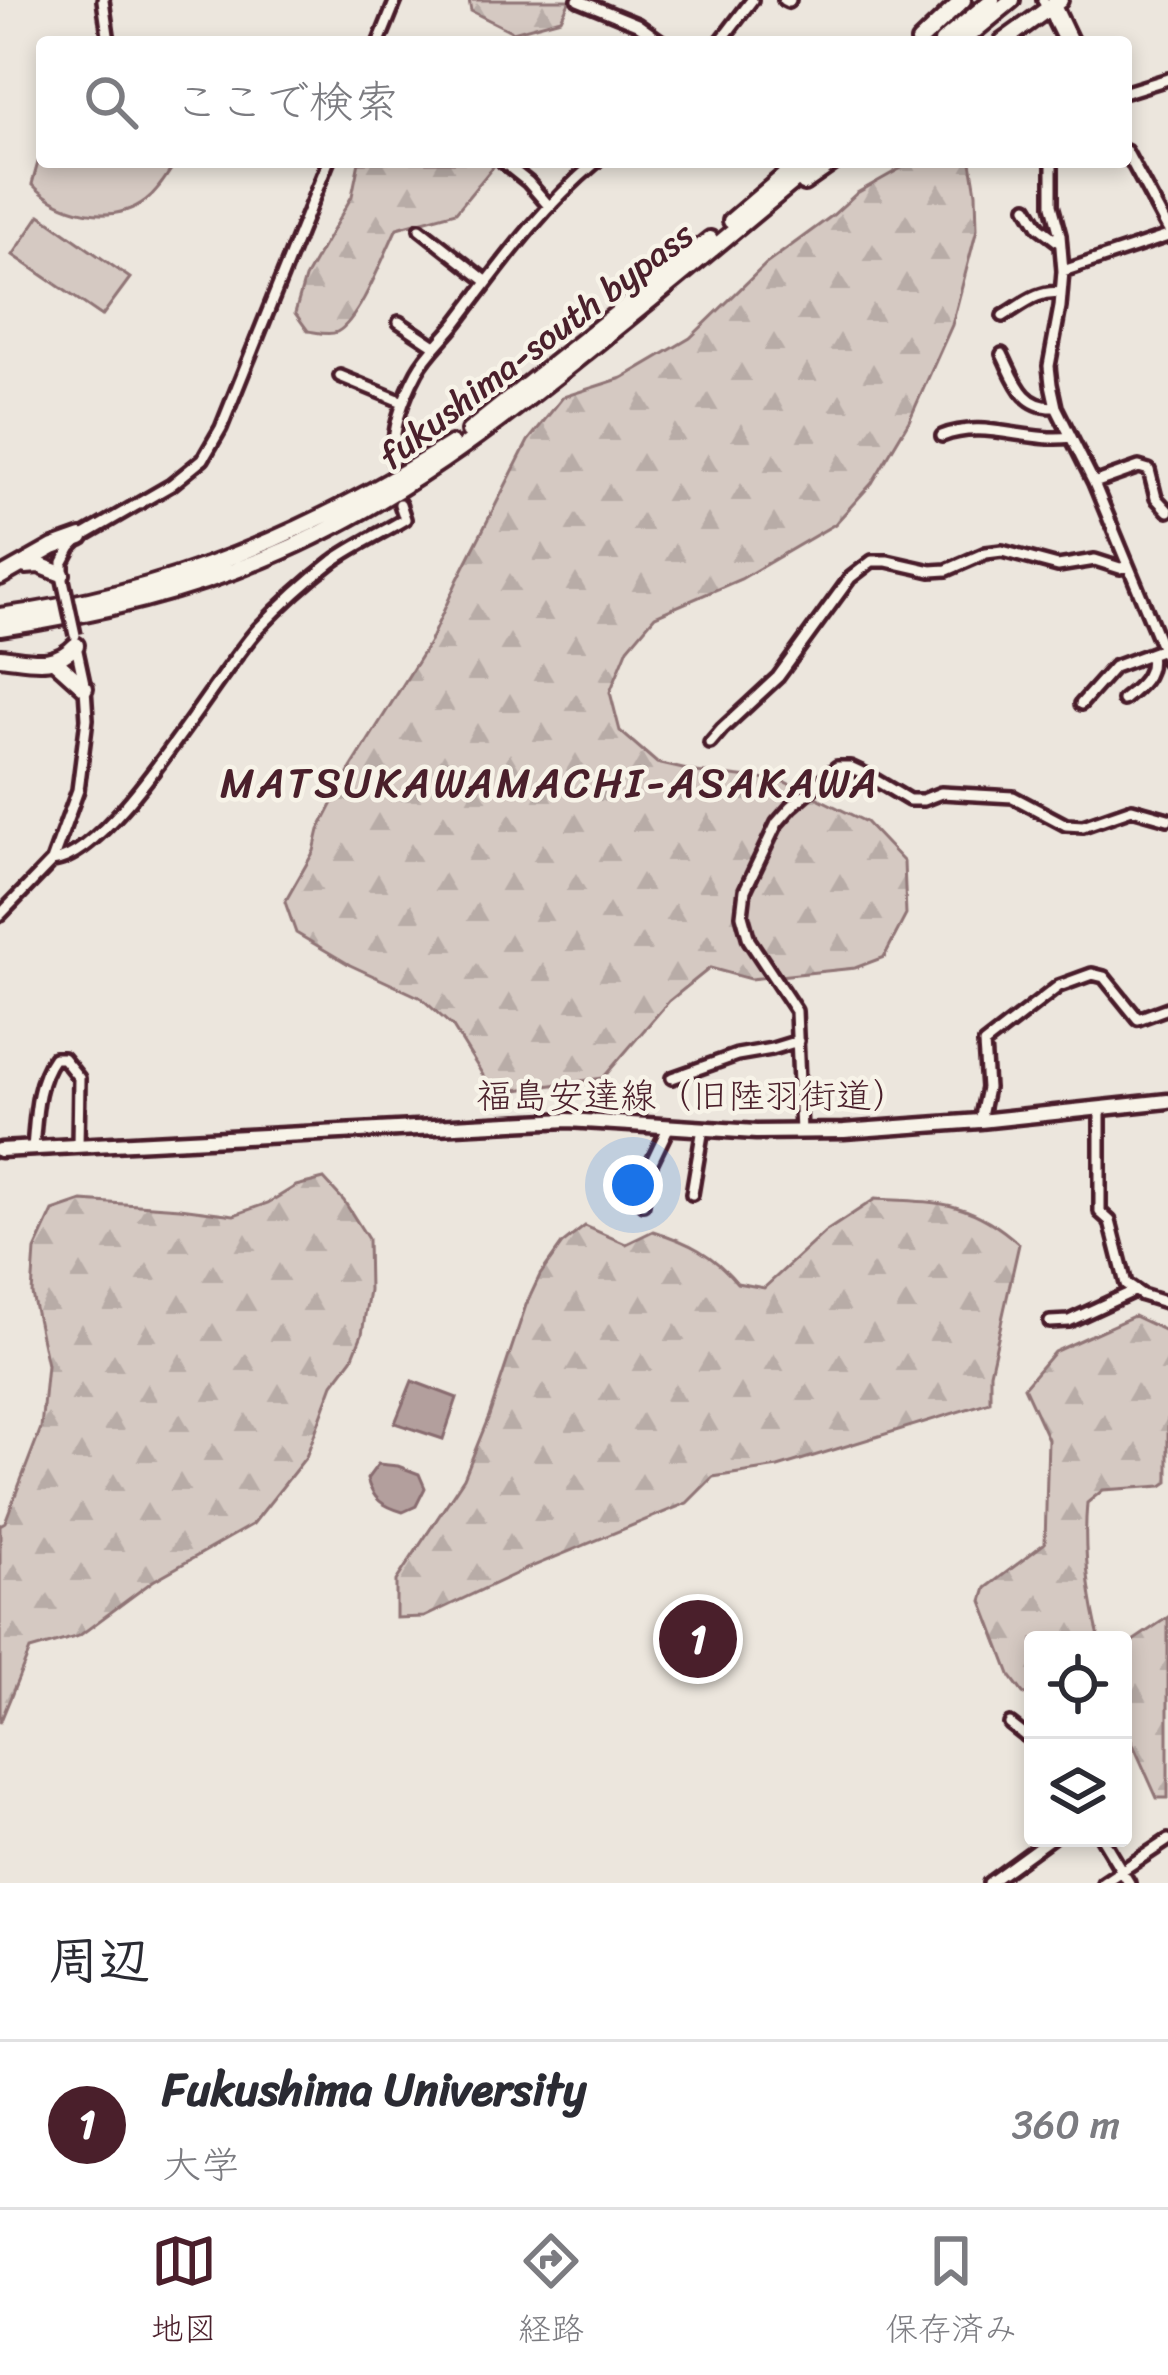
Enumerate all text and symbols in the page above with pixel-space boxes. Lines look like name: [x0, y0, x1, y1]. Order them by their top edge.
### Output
search box: [36, 36, 1132, 168]
text: ここで検索: [174, 62, 399, 142]
icon: search: [78, 69, 144, 135]
street label: fukushima-south bypass: [364, 204, 708, 486]
district label: MATSUKAWAMACHI-ASAKAWA: [220, 746, 880, 820]
street label: 福島安達線（旧陸羽街道）: [476, 1064, 908, 1128]
your location: [603, 1155, 663, 1215]
pin: 1: [659, 1594, 737, 1684]
map controls: [1024, 1631, 1132, 1847]
button: locate: [1024, 1631, 1132, 1739]
button: layers: [1024, 1739, 1132, 1847]
text: 周辺: [48, 1916, 150, 2006]
text: Fukushima University: [162, 2050, 586, 2130]
text: 1: [79, 2090, 95, 2159]
text: 360 m: [1012, 2090, 1120, 2159]
text: 大学: [162, 2130, 240, 2199]
tab: 地図: [151, 2228, 217, 2358]
tab: 経路: [518, 2228, 584, 2358]
tab: 保存済み: [885, 2228, 1017, 2358]

